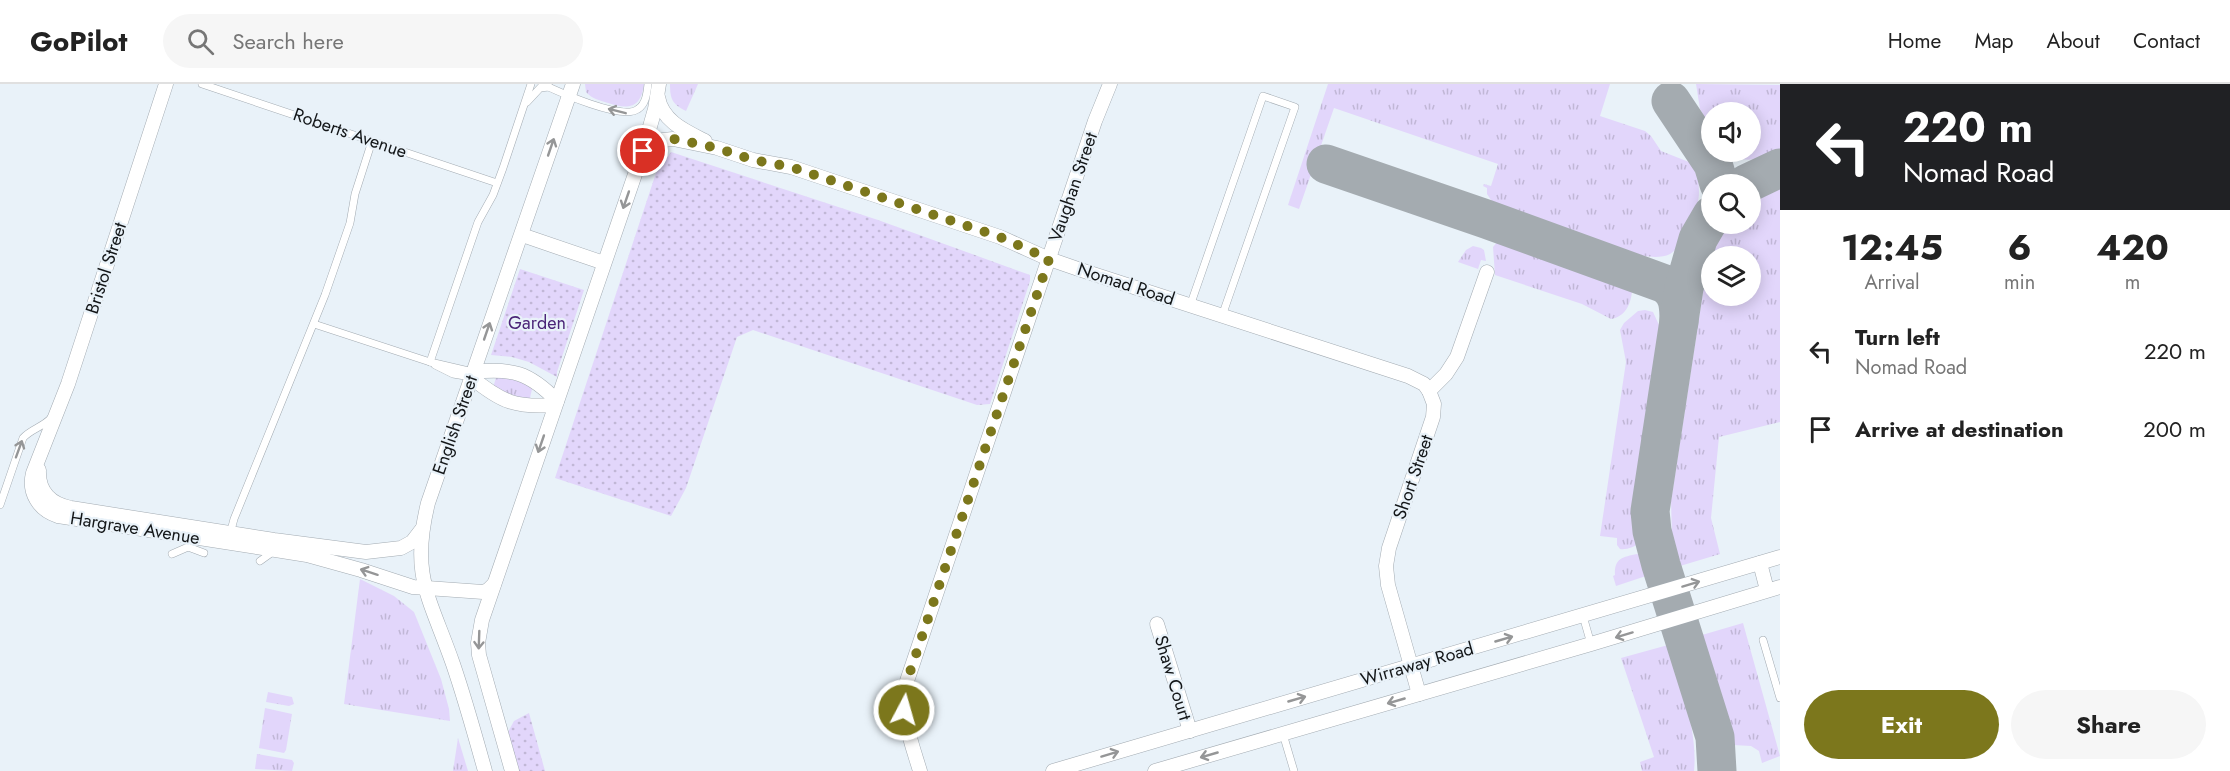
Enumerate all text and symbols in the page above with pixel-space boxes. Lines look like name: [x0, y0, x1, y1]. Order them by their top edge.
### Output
search box: [163, 14, 583, 68]
text: GoPilot: [30, 21, 127, 62]
icon: search: [184, 25, 217, 58]
text: Search here: [232, 25, 344, 57]
text: Home: [1888, 26, 1941, 56]
text: Map: [1974, 26, 2014, 56]
text: About: [2047, 26, 2100, 56]
text: Contact: [2133, 26, 2200, 56]
text: 220 m: [1903, 97, 2033, 158]
street label: Roberts Avenue: [290, 101, 410, 165]
map controls: [1701, 102, 1761, 306]
button: sound: [1701, 102, 1761, 162]
one-way arrow: [608, 105, 627, 117]
icon: left: [1804, 108, 1882, 186]
pin: [617, 125, 668, 176]
street label: Vaughan Street: [1042, 128, 1104, 245]
icon: arrive: [626, 134, 659, 167]
one-way arrow: [546, 138, 557, 157]
text: Nomad Road: [1903, 153, 2054, 192]
button: search: [1701, 174, 1761, 234]
one-way arrow: [619, 191, 630, 209]
street label: Bristol Street: [79, 218, 133, 317]
text: 12:45: [1841, 221, 1943, 273]
text: 6: [2008, 221, 2032, 273]
text: 420: [2096, 221, 2169, 273]
button: layers: [1701, 246, 1761, 306]
street label: Nomad Road: [1074, 256, 1178, 312]
text: Arrival: [1864, 268, 1920, 297]
text: min: [2004, 268, 2035, 297]
text: m: [2125, 268, 2140, 297]
park label: Garden: [508, 310, 566, 336]
text: Turn left: [1855, 321, 1940, 353]
one-way arrow: [482, 322, 493, 341]
icon: left: [1804, 335, 1837, 368]
text: 220 m: [2144, 335, 2206, 367]
text: Nomad Road: [1855, 353, 1967, 382]
street label: English Street: [426, 371, 484, 478]
icon: arrive: [1804, 413, 1837, 446]
text: Arrive at destination: [1855, 413, 2064, 445]
text: 200 m: [2143, 413, 2206, 445]
street label: Short Street: [1386, 431, 1440, 523]
one-way arrow: [535, 434, 546, 453]
one-way arrow: [14, 440, 25, 459]
street label: Hargrave Avenue: [68, 505, 202, 551]
one-way arrow: [360, 566, 379, 577]
one-way arrow: [1681, 578, 1700, 589]
one-way arrow: [474, 630, 485, 650]
one-way arrow: [1615, 630, 1634, 641]
street label: Shaw Court: [1148, 632, 1198, 724]
one-way arrow: [1494, 633, 1513, 644]
street label: Wirraway Road: [1357, 635, 1477, 693]
position arrow: [872, 678, 936, 742]
button: Exit: [1804, 690, 1999, 759]
button: Share: [2011, 690, 2206, 759]
one-way arrow: [1287, 693, 1306, 704]
one-way arrow: [1387, 695, 1406, 707]
one-way arrow: [1100, 748, 1119, 759]
one-way arrow: [1200, 750, 1219, 761]

